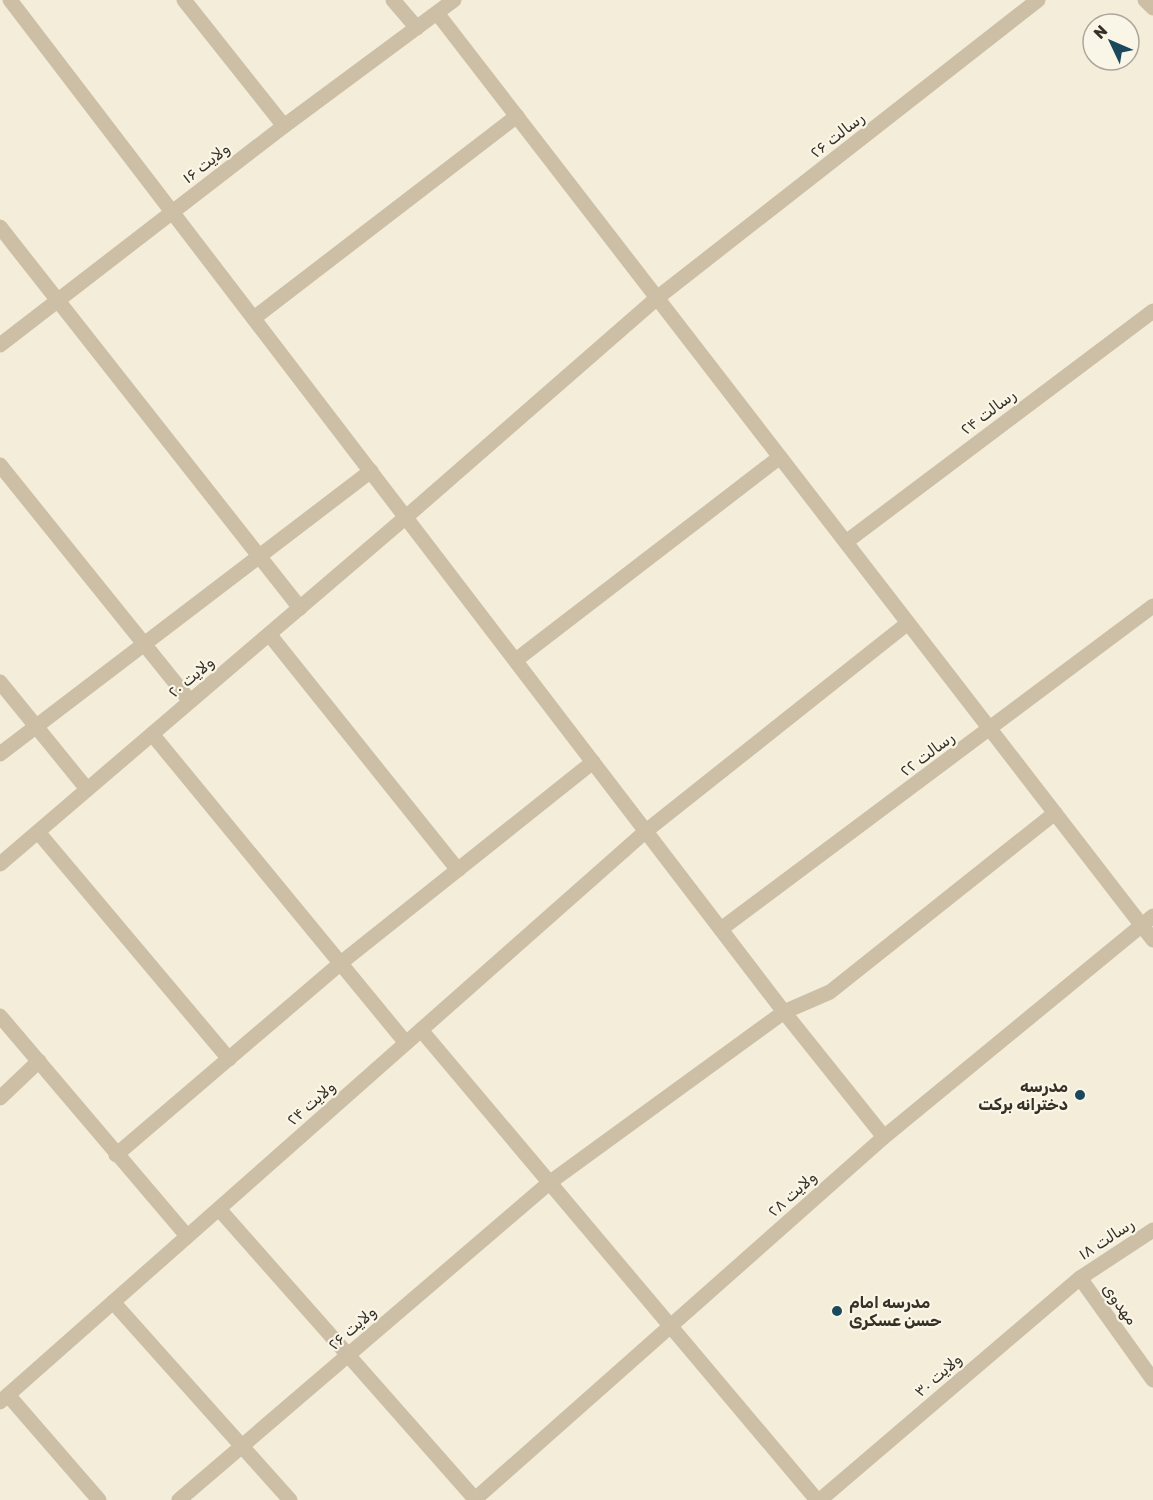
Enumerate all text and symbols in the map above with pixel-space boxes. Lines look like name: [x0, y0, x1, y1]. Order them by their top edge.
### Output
north arrow: [1081, 12, 1141, 72]
text: N: [1090, 21, 1111, 43]
street label: رسالت ۲۶: [806, 108, 868, 163]
street label: ولایت ۱۶: [179, 139, 234, 188]
street label: رسالت ۲۴: [957, 385, 1020, 440]
street label: ولایت ۲۰: [164, 652, 218, 702]
street label: رسالت ۲۲: [896, 728, 958, 781]
street label: ولایت ۲۴: [283, 1077, 340, 1130]
place label: مدرسه دخترانه برکت: [978, 1077, 1068, 1114]
marker: مدرسه دخترانه برکت: [1073, 1088, 1087, 1102]
street label: ولایت ۲۸: [764, 1167, 821, 1222]
street label: رسالت ۱۸: [1075, 1214, 1138, 1265]
street label: مهدوی: [1098, 1279, 1142, 1329]
place label: مدرسه امام حسن عسکری: [849, 1293, 942, 1330]
street label: ولایت ۲۶: [324, 1302, 381, 1355]
marker: مدرسه امام حسن عسکری: [830, 1304, 844, 1318]
street label: ولایت ۳۰: [910, 1349, 966, 1402]

